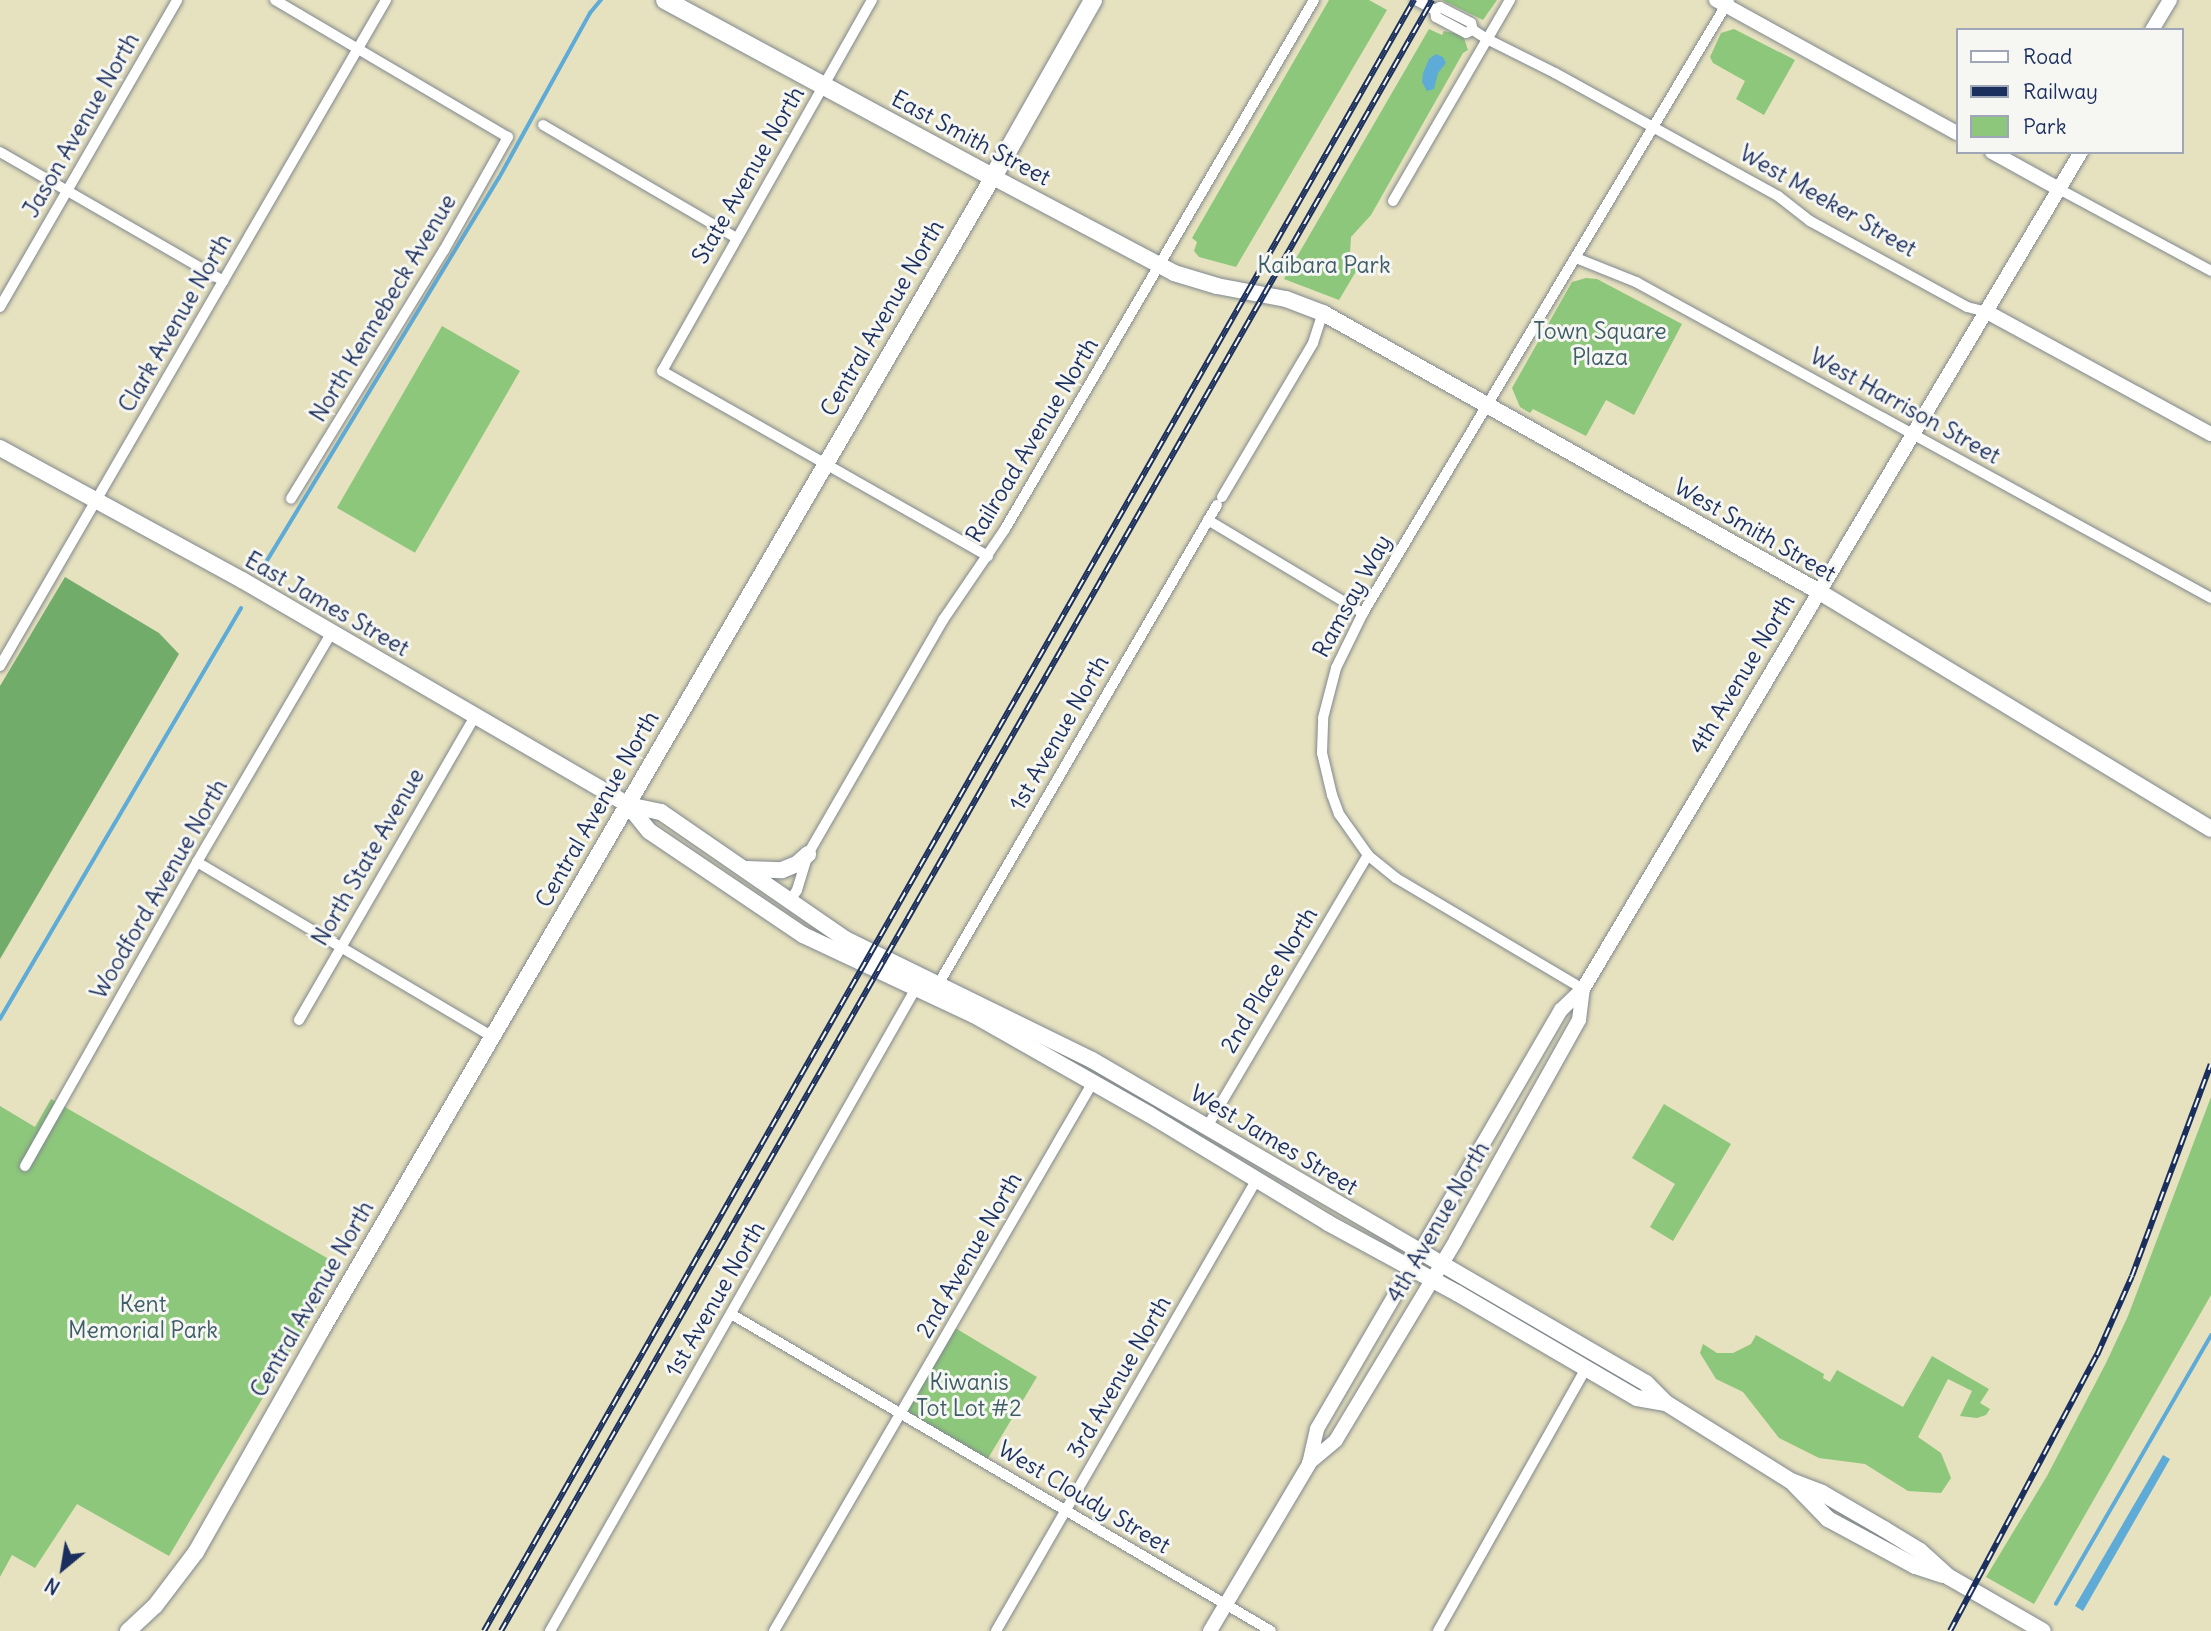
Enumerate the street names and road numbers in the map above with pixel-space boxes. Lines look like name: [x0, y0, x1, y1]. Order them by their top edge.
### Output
street label: Jason Avenue North: [17, 28, 145, 222]
street label: State Avenue North: [686, 81, 810, 269]
street label: East Smith Street: [887, 85, 1055, 191]
street label: West Meeker Street: [1735, 139, 1921, 263]
street label: North Kennebeck Avenue: [304, 189, 462, 427]
street label: Central Avenue North: [814, 215, 950, 421]
street label: Clark Avenue North: [113, 229, 237, 417]
street label: Railroad Avenue North: [960, 333, 1104, 547]
street label: West Harrison Street: [1805, 342, 2005, 470]
street label: West Smith Street: [1669, 473, 1841, 587]
street label: Ramsay Way: [1307, 530, 1397, 662]
street label: East James Street: [240, 546, 414, 662]
street label: 4th Avenue North: [1683, 589, 1801, 759]
street label: 1st Avenue North: [1003, 651, 1115, 815]
street label: Central Avenue North: [529, 706, 665, 912]
street label: North State Avenue: [306, 763, 430, 951]
street label: Woodford Avenue North: [85, 774, 233, 1004]
street label: 2nd Place North: [1215, 902, 1323, 1058]
street label: West James Street: [1185, 1079, 1363, 1201]
street label: 4th Avenue North: [1381, 1137, 1495, 1307]
street label: 2nd Avenue North: [910, 1167, 1028, 1343]
street label: Central Avenue North: [244, 1196, 380, 1402]
street label: 1st Avenue North: [659, 1217, 771, 1381]
street label: 3rd Avenue North: [1061, 1291, 1177, 1463]
street label: West Cloudy Street: [993, 1435, 1175, 1559]

